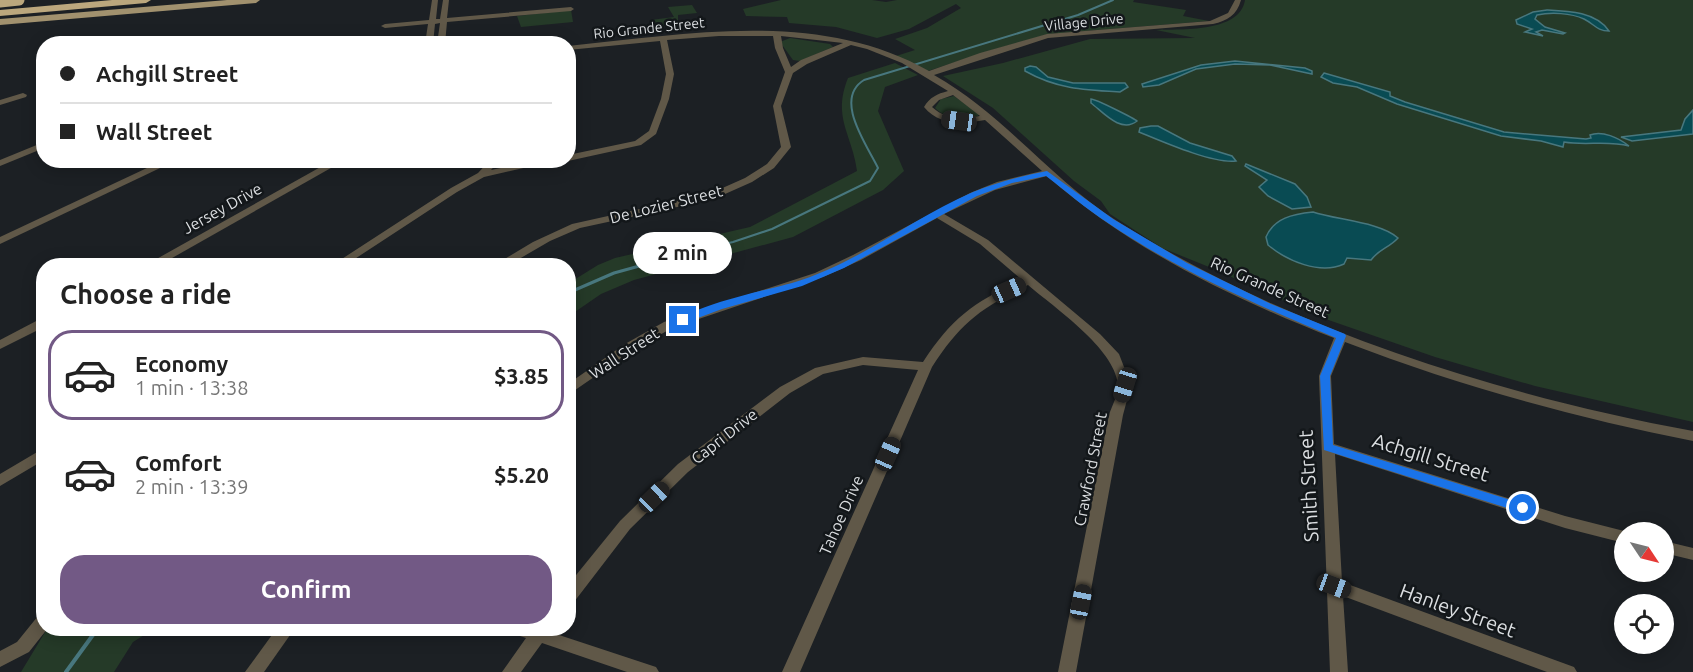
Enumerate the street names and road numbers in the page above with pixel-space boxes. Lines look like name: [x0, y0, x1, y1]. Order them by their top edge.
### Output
street label: Village Drive: [1044, 10, 1124, 34]
street label: Rio Grande Street: [593, 14, 706, 42]
street label: Jersey Drive: [179, 179, 265, 237]
street label: De Lozier Street: [608, 181, 725, 227]
street label: Rio Grande Street: [1208, 253, 1333, 321]
street label: Wall Street: [586, 323, 663, 382]
street label: Capri Drive: [687, 405, 761, 467]
street label: Crawford Street: [1070, 410, 1110, 527]
street label: Achgill Street: [1370, 428, 1492, 486]
street label: Smith Street: [1294, 429, 1322, 543]
street label: Tahoe Drive: [815, 472, 867, 558]
street label: Hanley Street: [1397, 578, 1519, 642]

